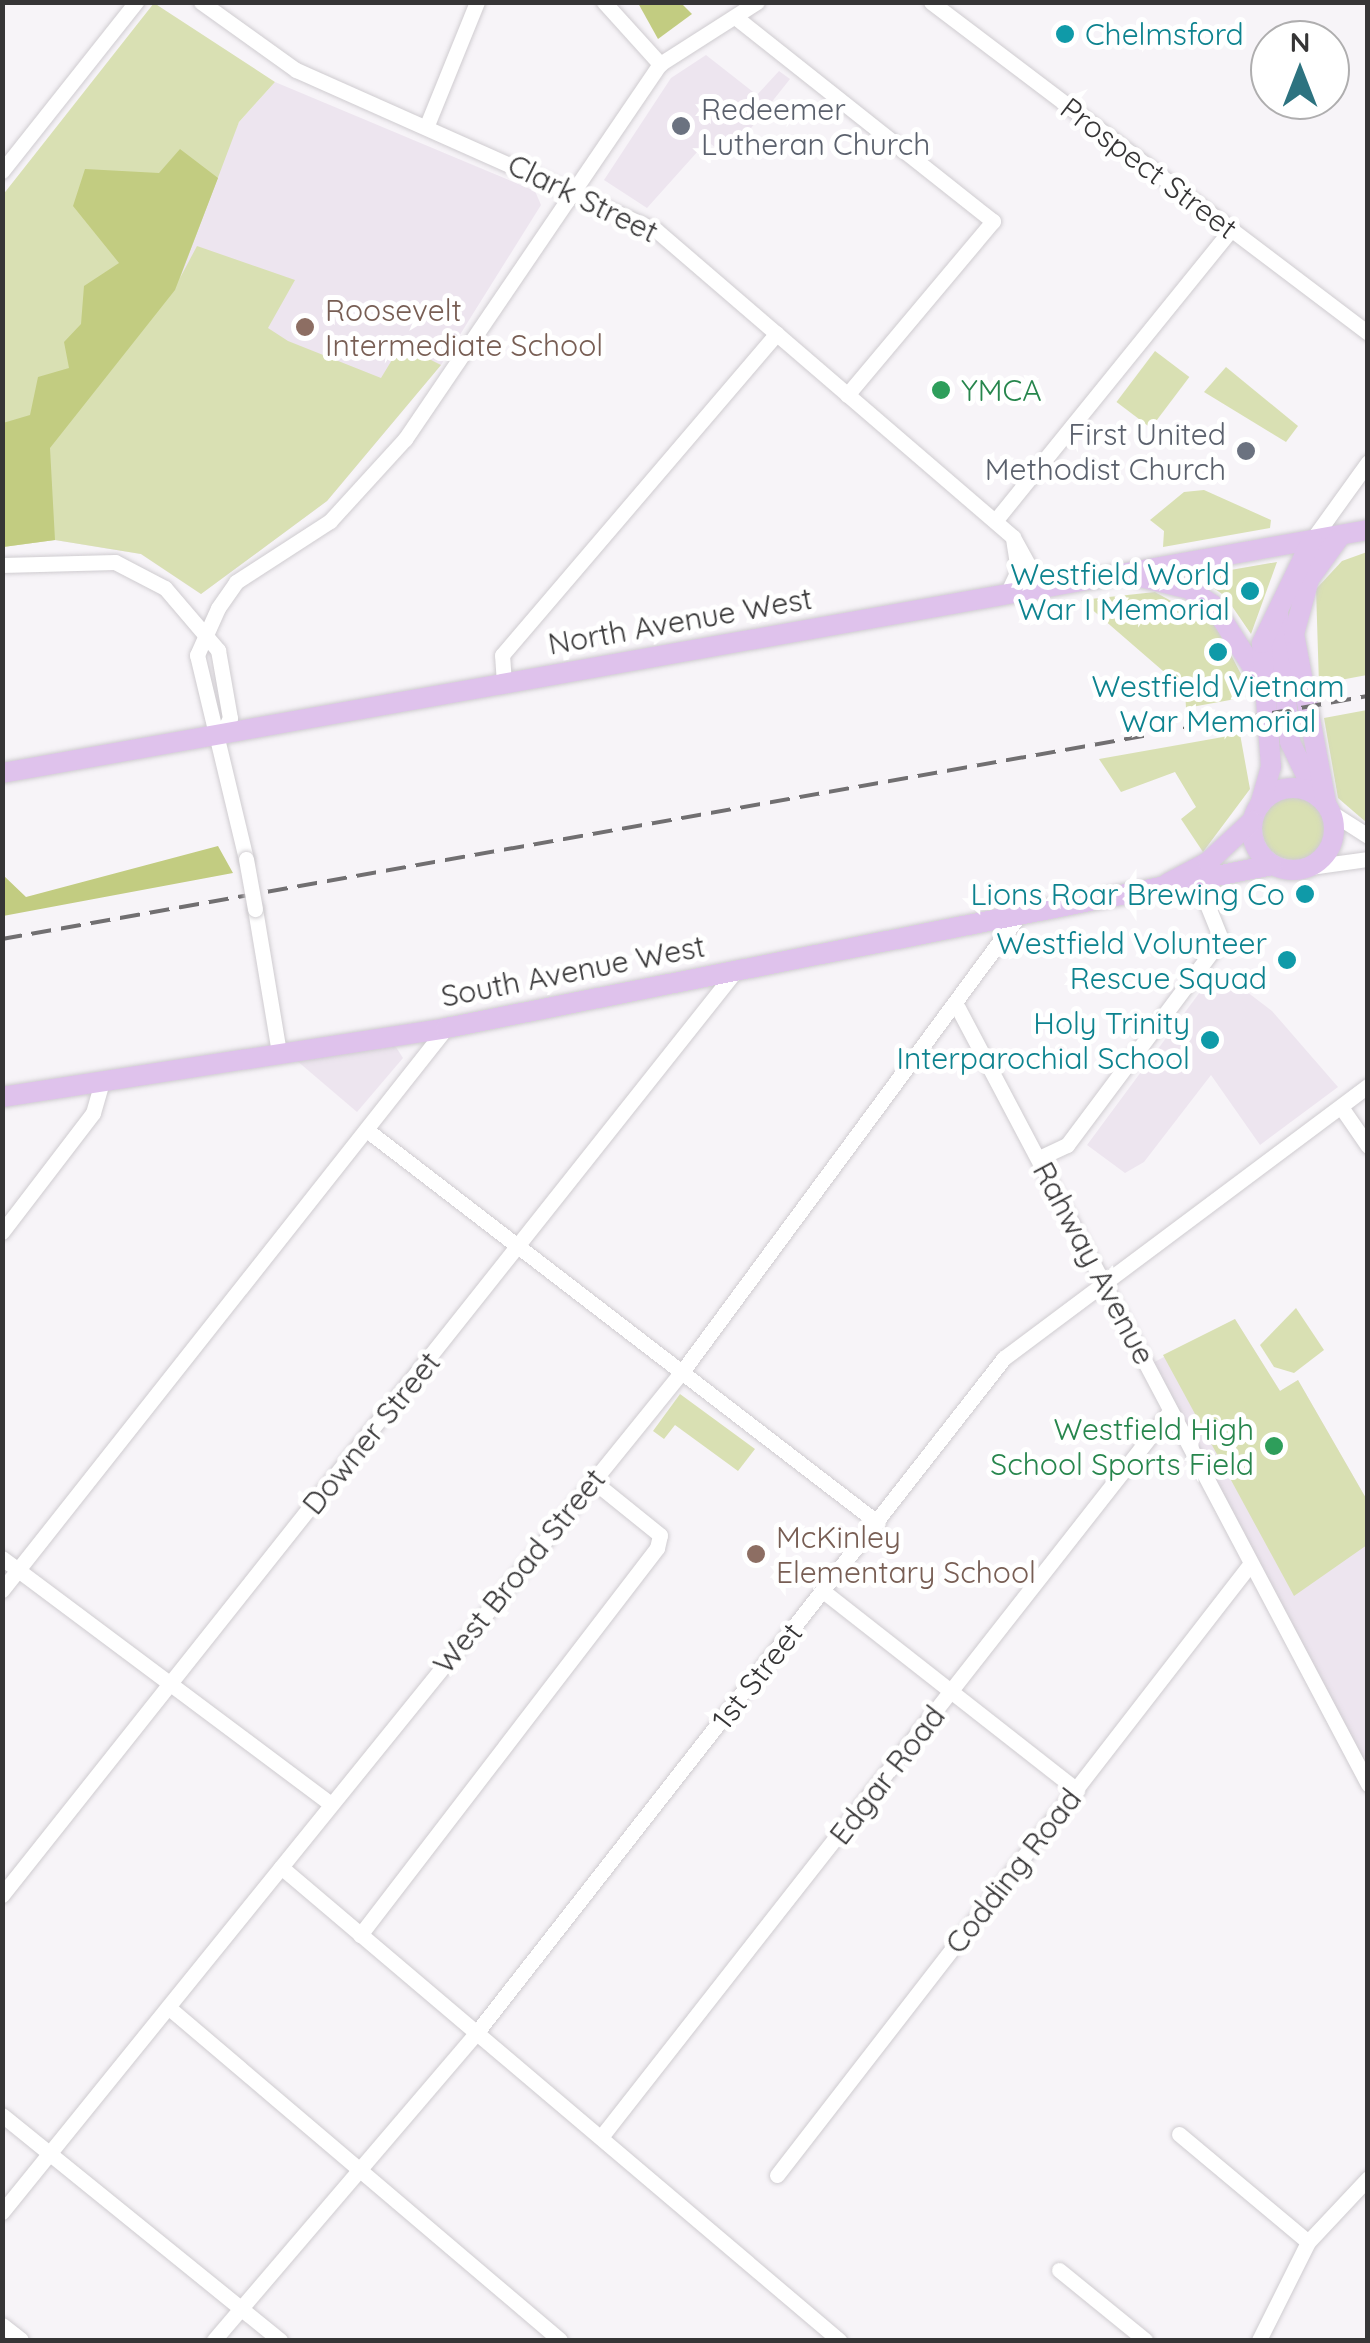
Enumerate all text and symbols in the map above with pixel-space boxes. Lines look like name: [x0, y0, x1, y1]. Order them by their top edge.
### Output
place label: Chelmsford: [1085, 16, 1244, 52]
north arrow: [1250, 20, 1350, 120]
marker: Chelmsford: [1054, 23, 1076, 45]
text: N: [1290, 24, 1310, 59]
street label: Prospect Street: [1054, 90, 1244, 246]
place label: Redeemer Lutheran Church: [701, 91, 930, 162]
marker: Redeemer Lutheran Church: [670, 115, 692, 137]
street label: Clark Street: [502, 146, 664, 250]
place label: Roosevelt Intermediate School: [325, 292, 603, 362]
marker: Roosevelt Intermediate School: [294, 316, 316, 338]
place label: YMCA: [961, 372, 1042, 408]
marker: YMCA: [930, 379, 952, 401]
place label: First United Methodist Church: [985, 416, 1226, 486]
marker: First United Methodist Church: [1235, 440, 1257, 462]
place label: Westfield World War I Memorial: [1010, 556, 1230, 626]
street label: North Avenue West: [545, 580, 815, 662]
marker: Westfield World War I Memorial: [1239, 580, 1261, 602]
marker: Westfield Vietnam War Memorial: [1207, 641, 1229, 663]
place label: Westfield Vietnam War Memorial: [1091, 668, 1345, 738]
place label: Lions Roar Brewing Co: [971, 876, 1285, 912]
marker: Lions Roar Brewing Co: [1294, 883, 1316, 905]
place label: Westfield Volunteer Rescue Squad: [996, 925, 1267, 996]
street label: South Avenue West: [438, 928, 708, 1014]
marker: Westfield Volunteer Rescue Squad: [1276, 949, 1298, 971]
place label: Holy Trinity Interparochial School: [896, 1005, 1190, 1076]
marker: Holy Trinity Interparochial School: [1199, 1029, 1221, 1051]
street label: Rahway Avenue: [1025, 1156, 1163, 1370]
street label: Downer Street: [295, 1345, 447, 1521]
place label: Westfield High School Sports Field: [990, 1411, 1254, 1482]
marker: Westfield High School Sports Field: [1263, 1435, 1285, 1457]
street label: West Broad Street: [425, 1461, 613, 1681]
place label: McKinley Elementary School: [776, 1519, 1036, 1590]
marker: McKinley Elementary School: [745, 1543, 767, 1565]
street label: 1st Street: [704, 1615, 810, 1737]
street label: Edgar Road: [822, 1699, 952, 1851]
street label: Codding Road: [938, 1781, 1088, 1961]

